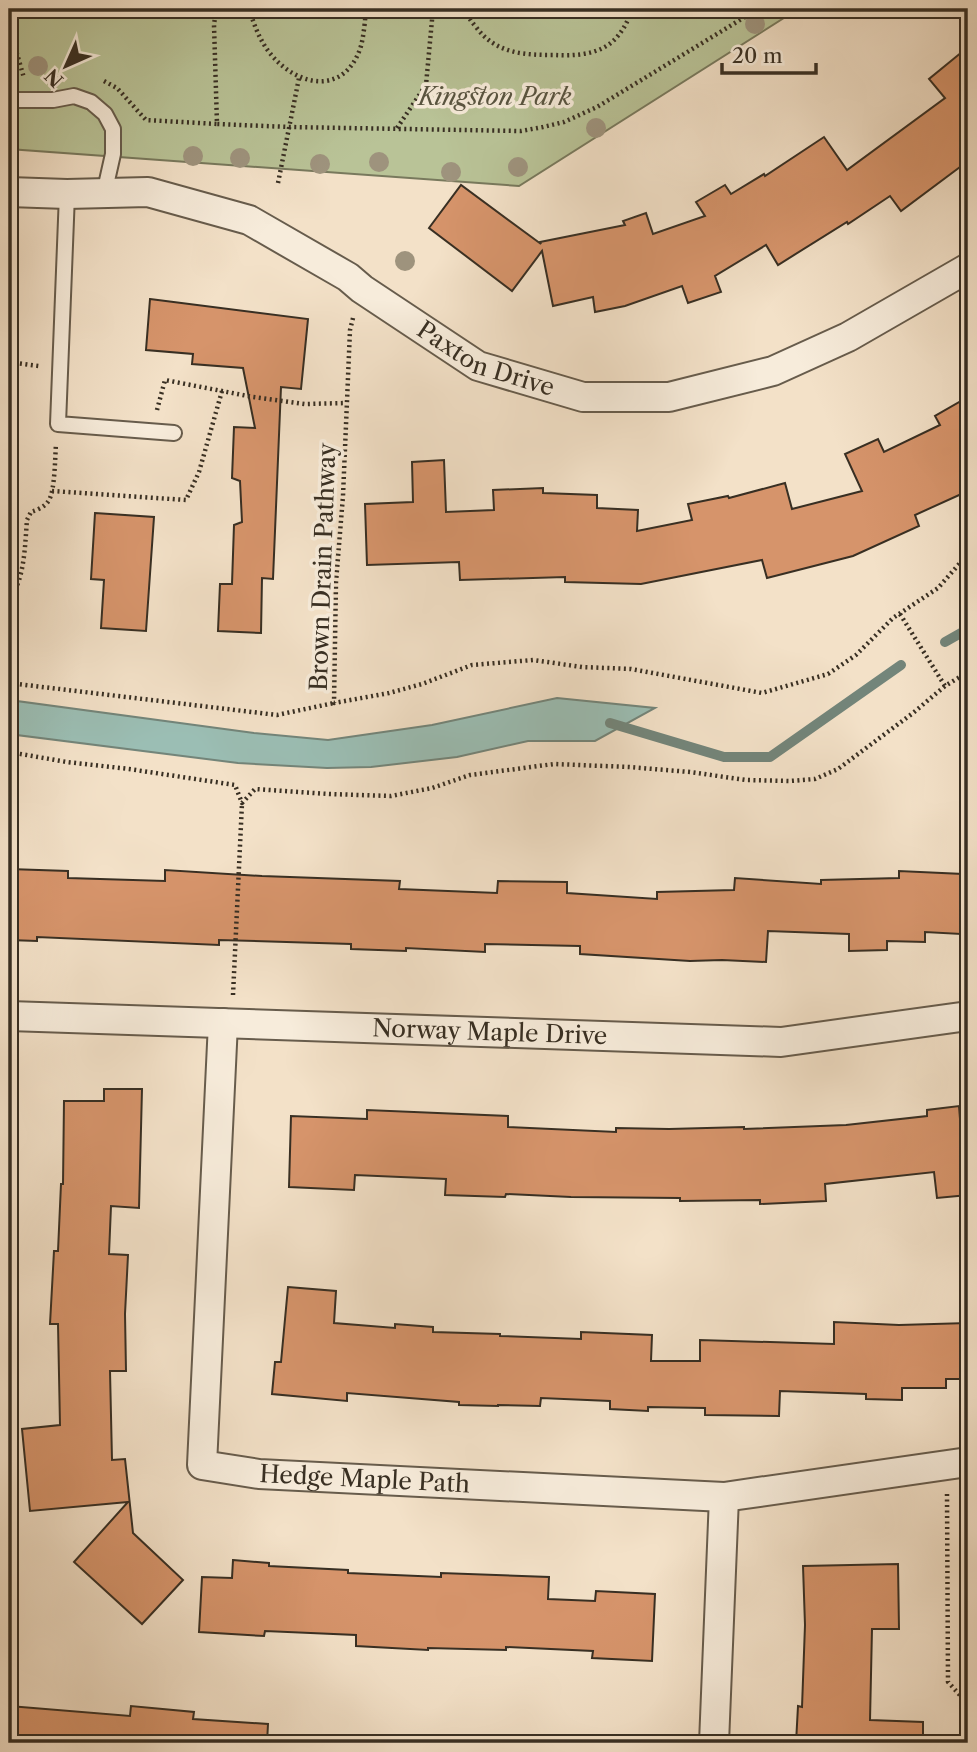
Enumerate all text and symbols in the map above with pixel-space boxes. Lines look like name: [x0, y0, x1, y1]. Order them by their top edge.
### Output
north arrow: [32, 32, 102, 102]
scale bar: [722, 32, 816, 76]
text: 20 m: [732, 43, 783, 68]
text: N: [40, 64, 68, 92]
park label: Kingston Park: [416, 82, 572, 111]
street label: Paxton Drive: [412, 315, 558, 402]
street label: Brown Drain Pathway: [304, 442, 341, 692]
street label: Norway Maple Drive: [372, 1013, 608, 1050]
street label: Hedge Maple Path: [259, 1459, 471, 1498]

